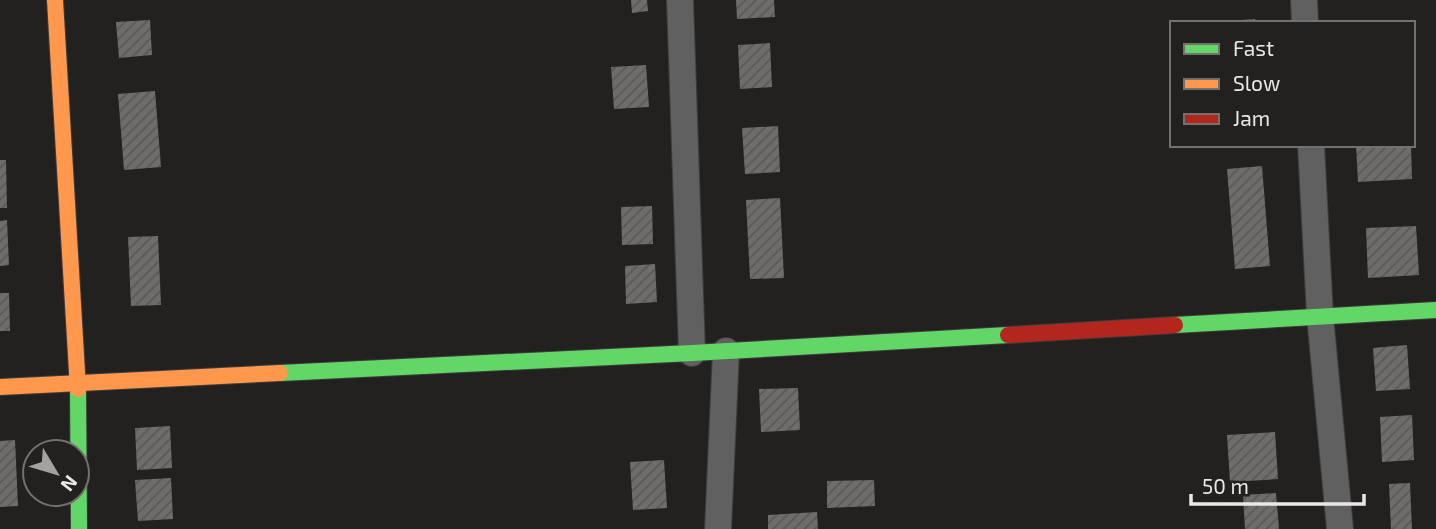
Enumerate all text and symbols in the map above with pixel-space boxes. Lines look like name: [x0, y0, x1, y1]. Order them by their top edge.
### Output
legend: [1170, 21, 1415, 147]
text: Fast: [1233, 35, 1274, 60]
text: Slow: [1233, 70, 1280, 95]
text: Jam: [1233, 105, 1270, 130]
north arrow: [21, 438, 91, 508]
scale bar: [1191, 462, 1364, 506]
text: N: [57, 471, 83, 496]
text: 50 m: [1202, 473, 1249, 498]

